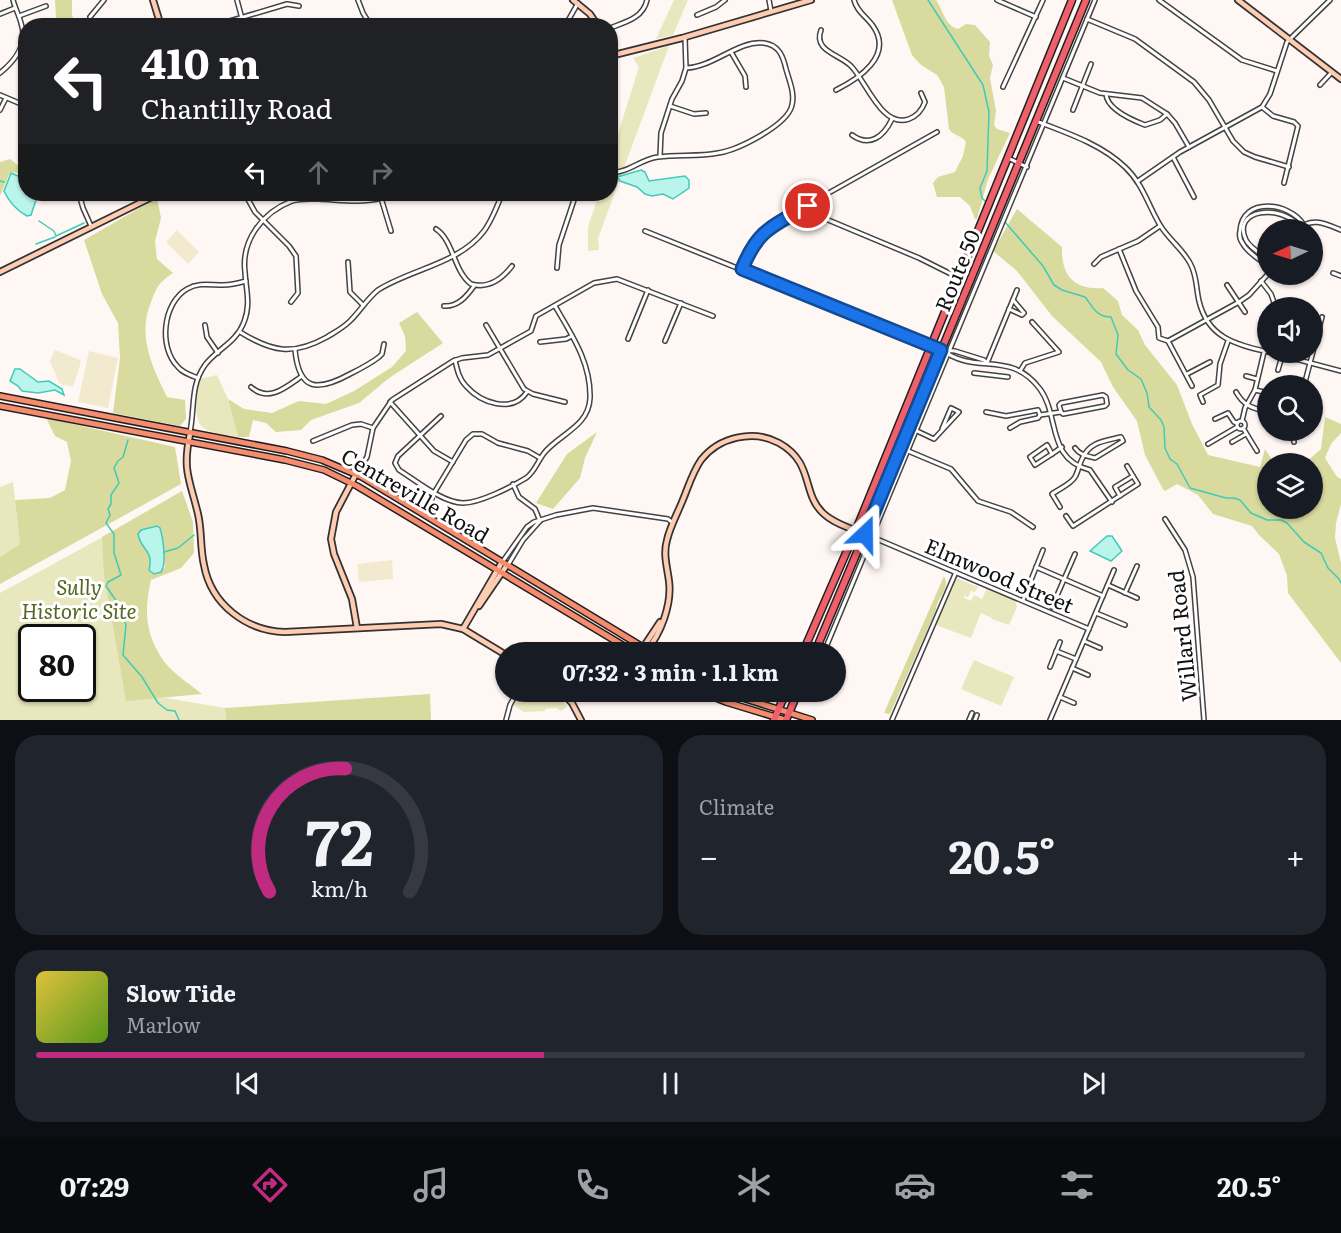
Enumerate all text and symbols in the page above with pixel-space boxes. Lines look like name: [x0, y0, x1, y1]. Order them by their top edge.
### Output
text: 410 m: [141, 30, 260, 92]
icon: left: [42, 42, 120, 120]
text: Chantilly Road: [141, 87, 332, 127]
icon: left: [239, 156, 272, 189]
icon: ahead: [302, 156, 335, 189]
icon: right: [365, 156, 398, 189]
pin: [782, 180, 833, 231]
icon: arrive: [791, 189, 824, 222]
north arrow: [1257, 219, 1323, 285]
map controls: [1257, 219, 1323, 519]
street label: Route 50: [926, 224, 986, 316]
button: sound: [1257, 297, 1323, 363]
button: search: [1257, 375, 1323, 441]
street label: Centreville Road: [336, 439, 496, 549]
button: layers: [1257, 453, 1323, 519]
position arrow: [833, 502, 897, 566]
street label: Elmwood Street: [921, 529, 1080, 620]
street label: Willard Road: [1159, 568, 1203, 703]
park label: Sully Historic Site: [21, 570, 137, 625]
speed limit sign: 80: [18, 624, 96, 702]
text: 07:32 · 3 min · 1.1 km: [562, 655, 779, 688]
text: Climate: [699, 791, 774, 821]
text: 72: [305, 793, 373, 885]
text: 20.5°: [948, 821, 1056, 888]
text: −: [699, 830, 718, 879]
text: +: [1286, 830, 1305, 879]
text: km/h: [310, 872, 368, 904]
text: Slow Tide: [126, 976, 236, 1009]
text: Marlow: [126, 1009, 201, 1039]
icon: previous: [231, 1067, 264, 1100]
icon: pause: [654, 1067, 687, 1100]
icon: next: [1077, 1067, 1110, 1100]
icon: directions: [249, 1164, 291, 1206]
icon: music: [410, 1164, 452, 1206]
icon: phone: [571, 1164, 613, 1206]
icon: climate: [733, 1164, 775, 1206]
icon: car: [894, 1164, 936, 1206]
icon: filters: [1056, 1164, 1098, 1206]
text: 07:29: [60, 1165, 129, 1205]
text: 20.5°: [1217, 1165, 1281, 1205]

